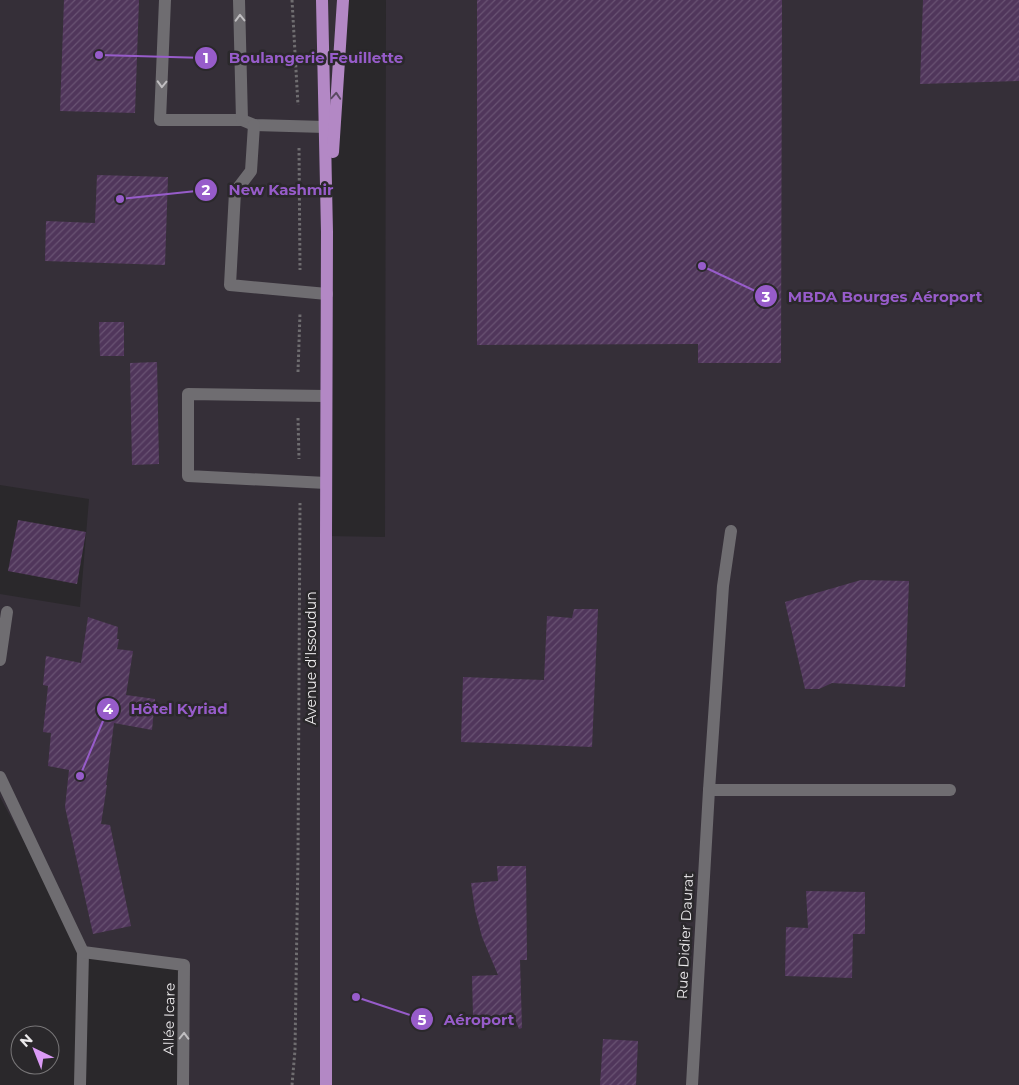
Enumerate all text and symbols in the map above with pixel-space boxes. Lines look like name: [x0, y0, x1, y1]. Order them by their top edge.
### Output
one-way arrow: [235, 14, 245, 22]
callout: Boulangerie Feuillette: [193, 43, 413, 73]
text: 1: [203, 48, 209, 67]
text: Boulangerie Feuillette: [229, 48, 403, 67]
one-way arrow: [156, 80, 167, 88]
one-way arrow: [331, 91, 342, 99]
callout: New Kashmir: [194, 175, 344, 205]
text: 2: [202, 180, 211, 199]
text: New Kashmir: [229, 180, 334, 199]
callout: MBDA Bourges Aéroport: [753, 281, 992, 311]
text: 3: [761, 287, 771, 306]
text: MBDA Bourges Aéroport: [788, 287, 983, 306]
street label: Avenue d'Issoudun: [302, 591, 320, 725]
callout: Hôtel Kyriad: [96, 694, 238, 724]
text: 4: [103, 699, 114, 718]
text: Hôtel Kyriad: [130, 699, 228, 718]
street label: Rue Didier Daurat: [673, 872, 697, 999]
street label: Allée Icare: [159, 983, 179, 1055]
callout: Aéroport: [409, 1004, 525, 1034]
text: 5: [418, 1010, 427, 1029]
text: Aéroport: [443, 1010, 515, 1029]
north arrow: [10, 1025, 60, 1075]
text: N: [16, 1030, 36, 1051]
one-way arrow: [178, 1032, 189, 1040]

